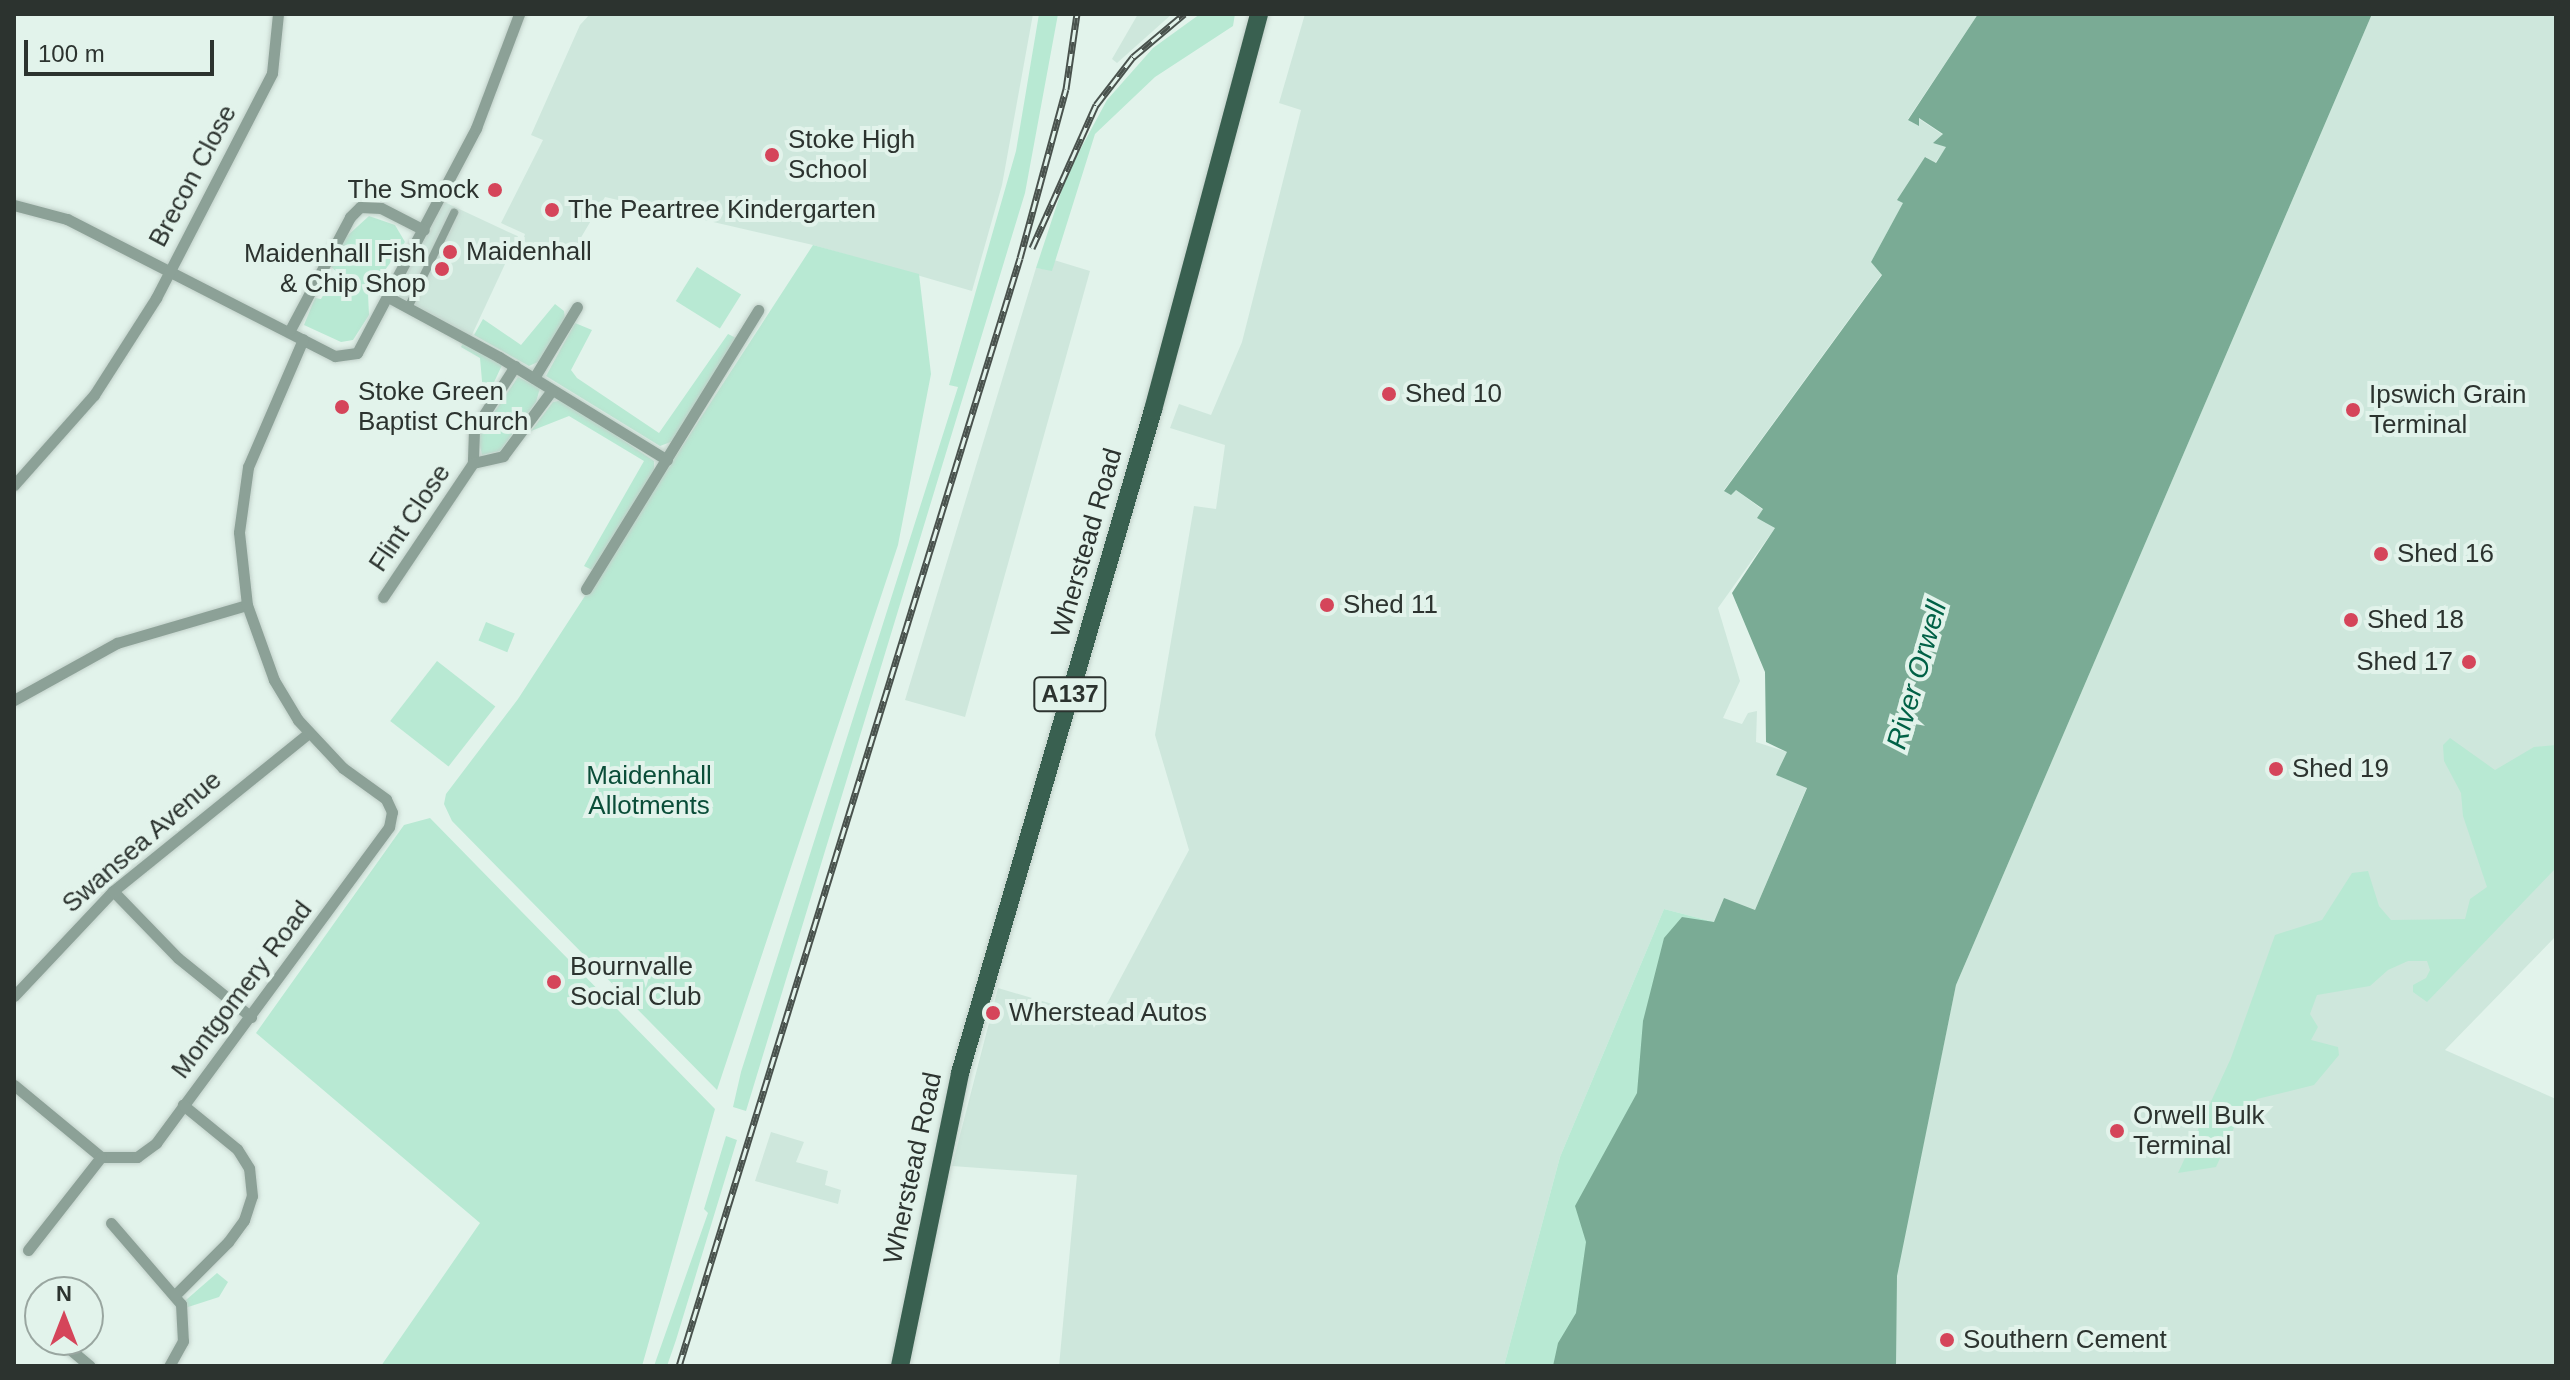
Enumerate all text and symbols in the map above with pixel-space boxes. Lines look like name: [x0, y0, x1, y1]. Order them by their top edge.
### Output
scale bar: [28, 24, 218, 74]
text: 100 m: [38, 40, 105, 67]
street label: Brecon Close: [143, 100, 243, 252]
place label: Stoke High School: [788, 124, 915, 186]
marker: Stoke High School: [763, 146, 781, 164]
place label: The Smock: [348, 174, 479, 206]
marker: The Smock: [486, 181, 504, 199]
place label: The Peartree Kindergarten: [568, 194, 876, 226]
marker: The Peartree Kindergarten: [543, 201, 561, 219]
place label: Maidenhall: [466, 236, 592, 268]
place label: Maidenhall Fish & Chip Shop: [244, 238, 426, 300]
marker: Maidenhall: [441, 243, 459, 261]
marker: Maidenhall Fish & Chip Shop: [433, 260, 451, 278]
place label: Stoke Green Baptist Church: [358, 376, 529, 438]
place label: Shed 10: [1405, 378, 1502, 410]
place label: Ipswich Grain Terminal: [2369, 379, 2526, 440]
marker: Shed 10: [1380, 385, 1398, 403]
marker: Stoke Green Baptist Church: [333, 398, 351, 416]
marker: Ipswich Grain Terminal: [2344, 401, 2362, 419]
street label: Wherstead Road: [1045, 445, 1129, 641]
street label: Flint Close: [363, 458, 457, 578]
place label: Shed 16: [2397, 538, 2494, 570]
marker: Shed 16: [2372, 545, 2390, 563]
place label: Shed 11: [1343, 589, 1438, 621]
marker: Shed 11: [1318, 596, 1336, 614]
water label: River Orwell: [1880, 597, 1954, 753]
place label: Shed 18: [2367, 604, 2464, 636]
marker: Shed 18: [2342, 611, 2360, 629]
place label: Shed 17: [2356, 646, 2453, 678]
marker: Shed 17: [2460, 653, 2478, 671]
road number: A137: [1032, 674, 1108, 714]
place label: Shed 19: [2292, 753, 2389, 785]
park label: Maidenhall Allotments: [586, 760, 712, 822]
marker: Shed 19: [2267, 760, 2285, 778]
street label: Swansea Avenue: [56, 764, 228, 920]
street label: Montgomery Road: [165, 895, 319, 1085]
place label: Bournvalle Social Club: [570, 951, 702, 1012]
marker: Bournvalle Social Club: [545, 973, 563, 991]
place label: Wherstead Autos: [1009, 997, 1208, 1029]
marker: Wherstead Autos: [984, 1004, 1002, 1022]
street label: Wherstead Road: [877, 1069, 949, 1267]
place label: Orwell Bulk Terminal: [2133, 1100, 2264, 1162]
marker: Orwell Bulk Terminal: [2108, 1122, 2126, 1140]
north arrow: [24, 1276, 104, 1356]
text: N: [56, 1281, 72, 1306]
place label: Southern Cement: [1963, 1324, 2167, 1356]
marker: Southern Cement: [1938, 1331, 1956, 1349]

